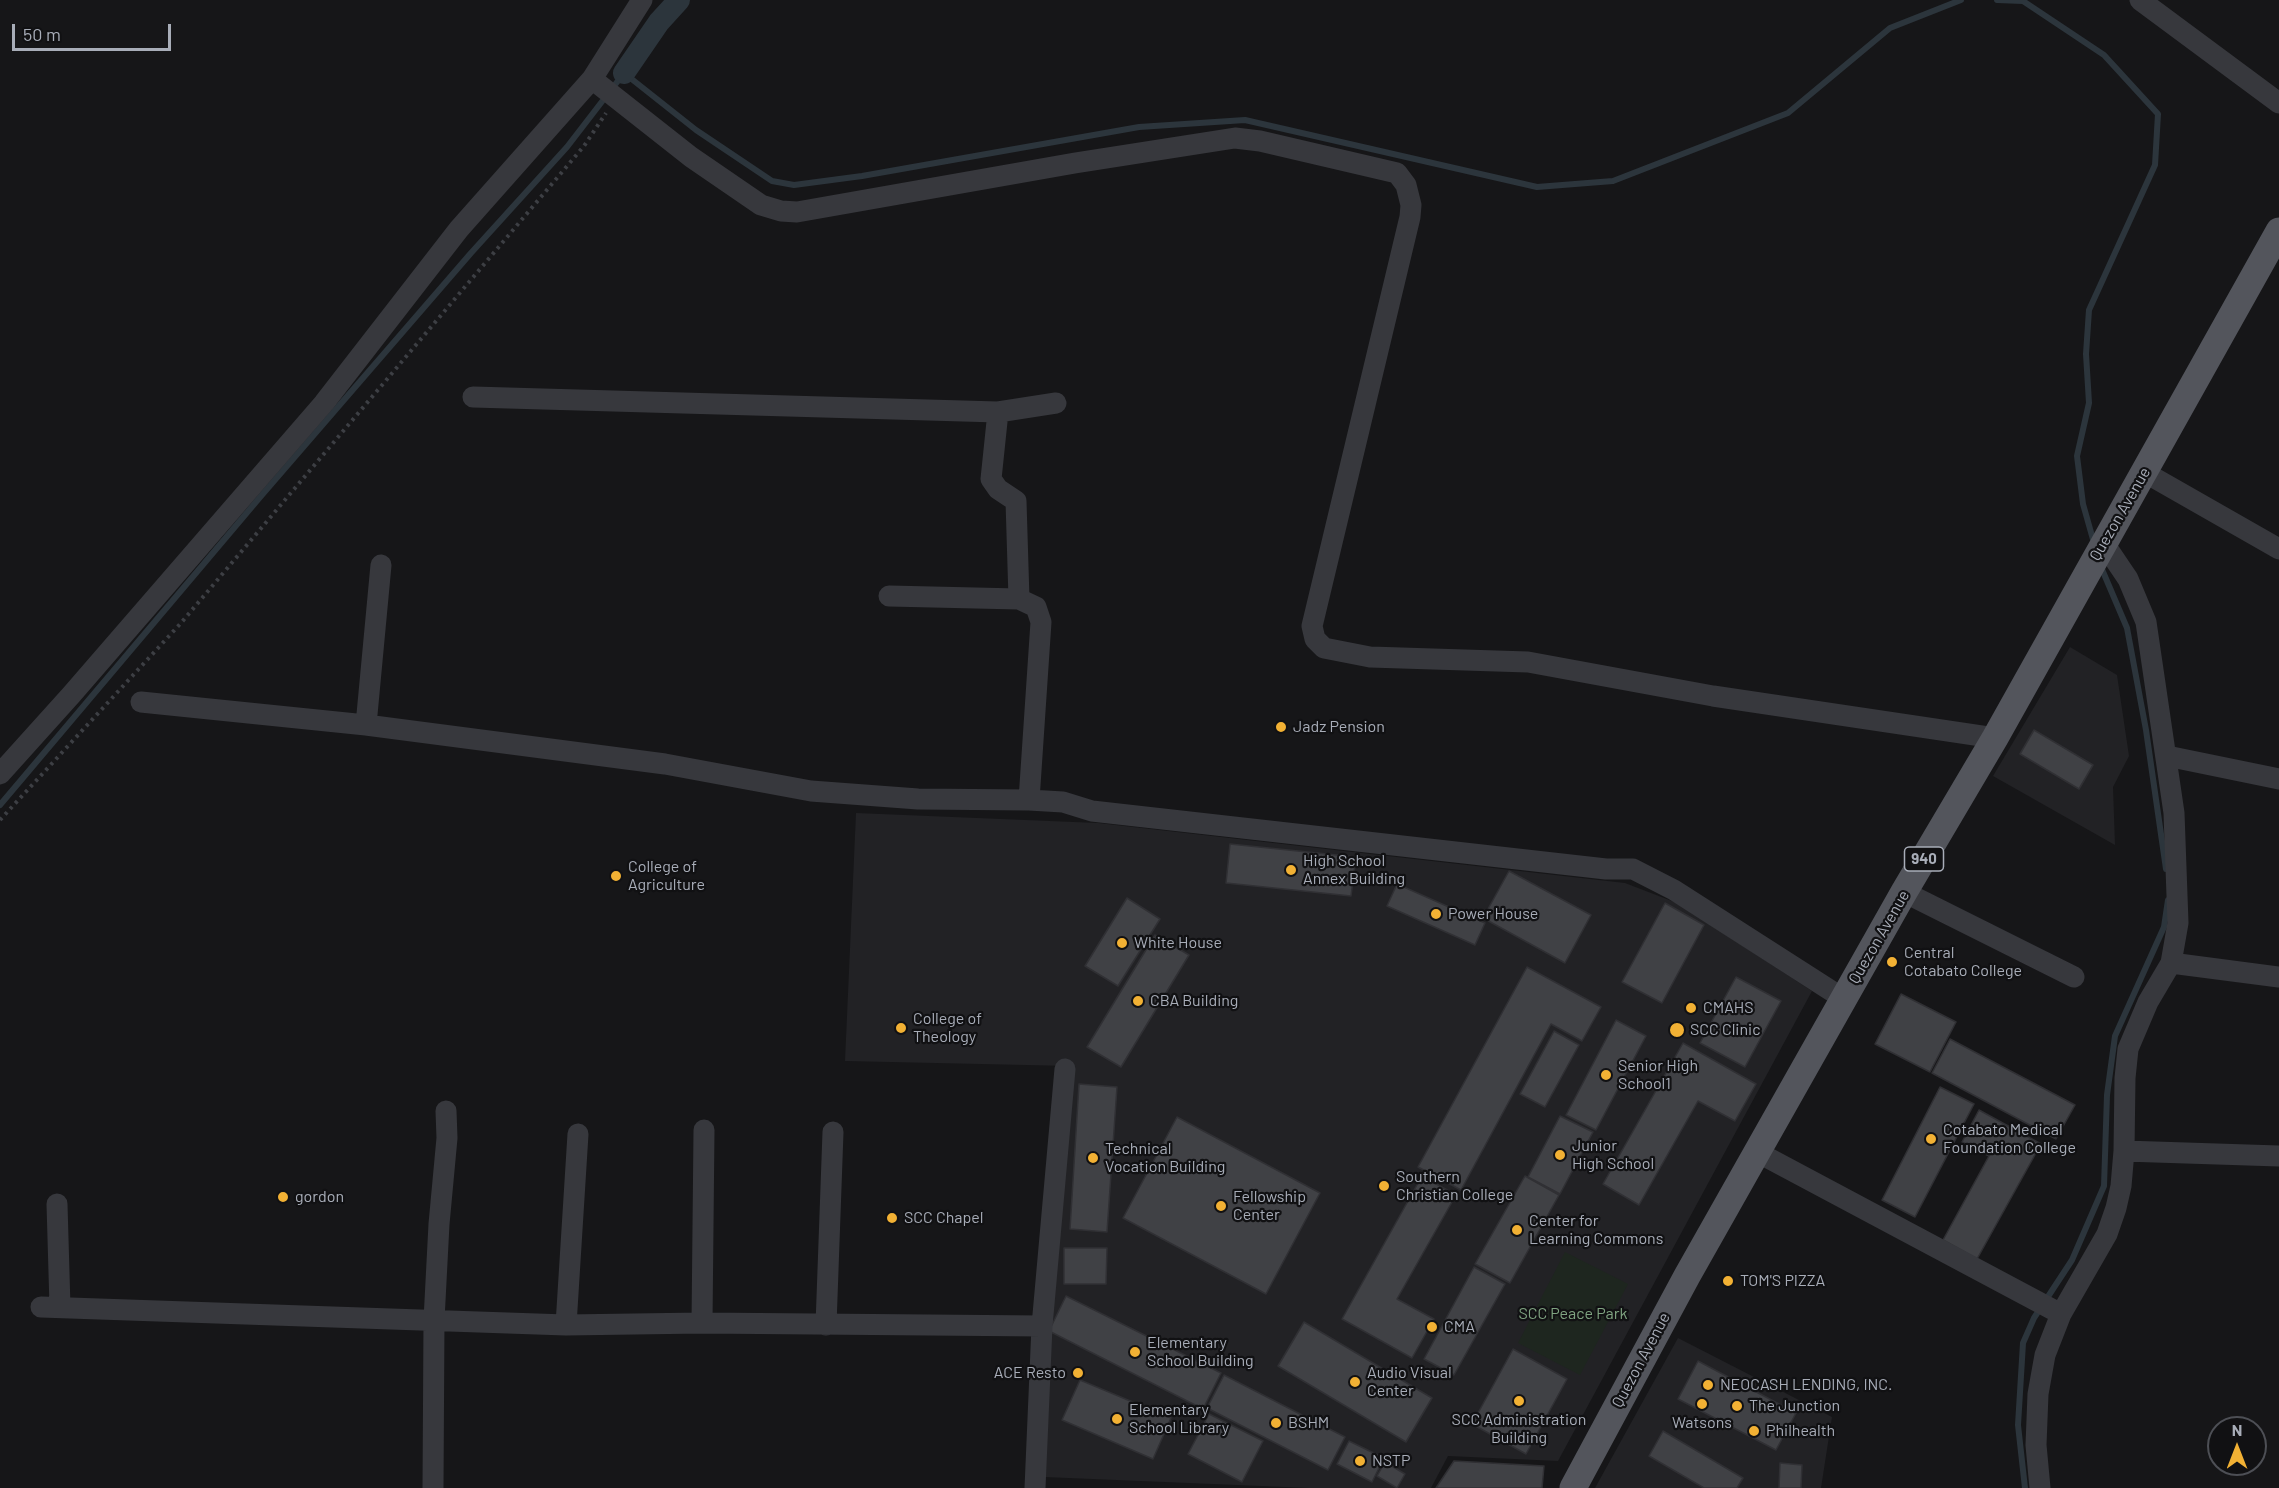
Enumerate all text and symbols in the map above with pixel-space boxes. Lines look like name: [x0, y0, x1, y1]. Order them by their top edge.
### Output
scale bar: [15, 12, 174, 50]
text: 50 m: [23, 23, 61, 45]
street label: Quezon Avenue: [2085, 464, 2155, 564]
place label: Jadz Pension: [1293, 717, 1385, 737]
marker: Jadz Pension: [1274, 720, 1288, 734]
road number: 940: [1904, 847, 1944, 871]
place label: High School Annex Building: [1303, 851, 1405, 889]
place label: College of Agriculture: [628, 857, 705, 895]
marker: High School Annex Building: [1284, 863, 1298, 877]
marker: College of Agriculture: [609, 869, 623, 883]
street label: Quezon Avenue: [1844, 887, 1914, 987]
place label: Power House: [1448, 904, 1538, 924]
marker: Power House: [1429, 907, 1443, 921]
place label: White House: [1134, 933, 1222, 953]
marker: White House: [1115, 936, 1129, 950]
place label: Central Cotabato College: [1904, 943, 2022, 981]
marker: Central Cotabato College: [1885, 955, 1899, 969]
place label: CBA Building: [1150, 991, 1238, 1011]
marker: CBA Building: [1131, 994, 1145, 1008]
place label: CMAHS: [1703, 998, 1754, 1018]
marker: CMAHS: [1684, 1001, 1698, 1015]
place label: College of Theology: [913, 1009, 982, 1047]
place label: SCC Clinic: [1690, 1020, 1760, 1040]
marker: College of Theology: [894, 1021, 908, 1035]
marker: SCC Clinic: [1668, 1021, 1686, 1039]
place label: Senior High School1: [1618, 1056, 1698, 1094]
marker: Senior High School1: [1599, 1068, 1613, 1082]
place label: Cotabato Medical Foundation College: [1943, 1120, 2076, 1158]
marker: Cotabato Medical Foundation College: [1924, 1132, 1938, 1146]
place label: Junior High School: [1572, 1136, 1654, 1174]
place label: Technical Vocation Building: [1105, 1139, 1225, 1177]
marker: Junior High School: [1553, 1148, 1567, 1162]
marker: Technical Vocation Building: [1086, 1151, 1100, 1165]
place label: Southern Christian College: [1396, 1167, 1513, 1205]
marker: Southern Christian College: [1377, 1179, 1391, 1193]
place label: gordon: [295, 1187, 344, 1207]
place label: Fellowship Center: [1233, 1187, 1306, 1225]
marker: gordon: [276, 1190, 290, 1204]
marker: Fellowship Center: [1214, 1199, 1228, 1213]
place label: SCC Chapel: [904, 1208, 983, 1228]
marker: SCC Chapel: [885, 1211, 899, 1225]
place label: Center for Learning Commons: [1529, 1211, 1663, 1249]
marker: Center for Learning Commons: [1510, 1223, 1524, 1237]
place label: TOM'S PIZZA: [1740, 1271, 1825, 1291]
marker: TOM'S PIZZA: [1721, 1274, 1735, 1288]
park label: SCC Peace Park: [1518, 1304, 1628, 1324]
street label: Quezon Avenue: [1608, 1309, 1674, 1411]
place label: CMA: [1444, 1317, 1475, 1337]
marker: CMA: [1425, 1320, 1439, 1334]
place label: Elementary School Building: [1147, 1333, 1254, 1371]
marker: Elementary School Building: [1128, 1345, 1142, 1359]
place label: ACE Resto: [994, 1363, 1066, 1383]
place label: Audio Visual Center: [1367, 1363, 1452, 1401]
marker: ACE Resto: [1071, 1366, 1085, 1380]
marker: Audio Visual Center: [1348, 1375, 1362, 1389]
place label: NEOCASH LENDING, INC.: [1720, 1375, 1892, 1395]
marker: NEOCASH LENDING, INC.: [1701, 1378, 1715, 1392]
marker: SCC Administration Building: [1512, 1394, 1526, 1408]
place label: The Junction: [1749, 1396, 1840, 1416]
marker: Watsons: [1695, 1397, 1709, 1411]
marker: The Junction: [1730, 1399, 1744, 1413]
place label: Elementary School Library: [1129, 1400, 1229, 1438]
place label: SCC Administration Building: [1452, 1410, 1586, 1448]
marker: Elementary School Library: [1110, 1412, 1124, 1426]
place label: BSHM: [1288, 1413, 1329, 1433]
place label: Watsons: [1672, 1413, 1732, 1433]
marker: BSHM: [1269, 1416, 1283, 1430]
north arrow: [2207, 1416, 2267, 1476]
text: N: [2232, 1420, 2242, 1439]
place label: Philhealth: [1766, 1421, 1835, 1441]
marker: Philhealth: [1747, 1424, 1761, 1438]
place label: NSTP: [1372, 1451, 1410, 1471]
marker: NSTP: [1353, 1454, 1367, 1468]

